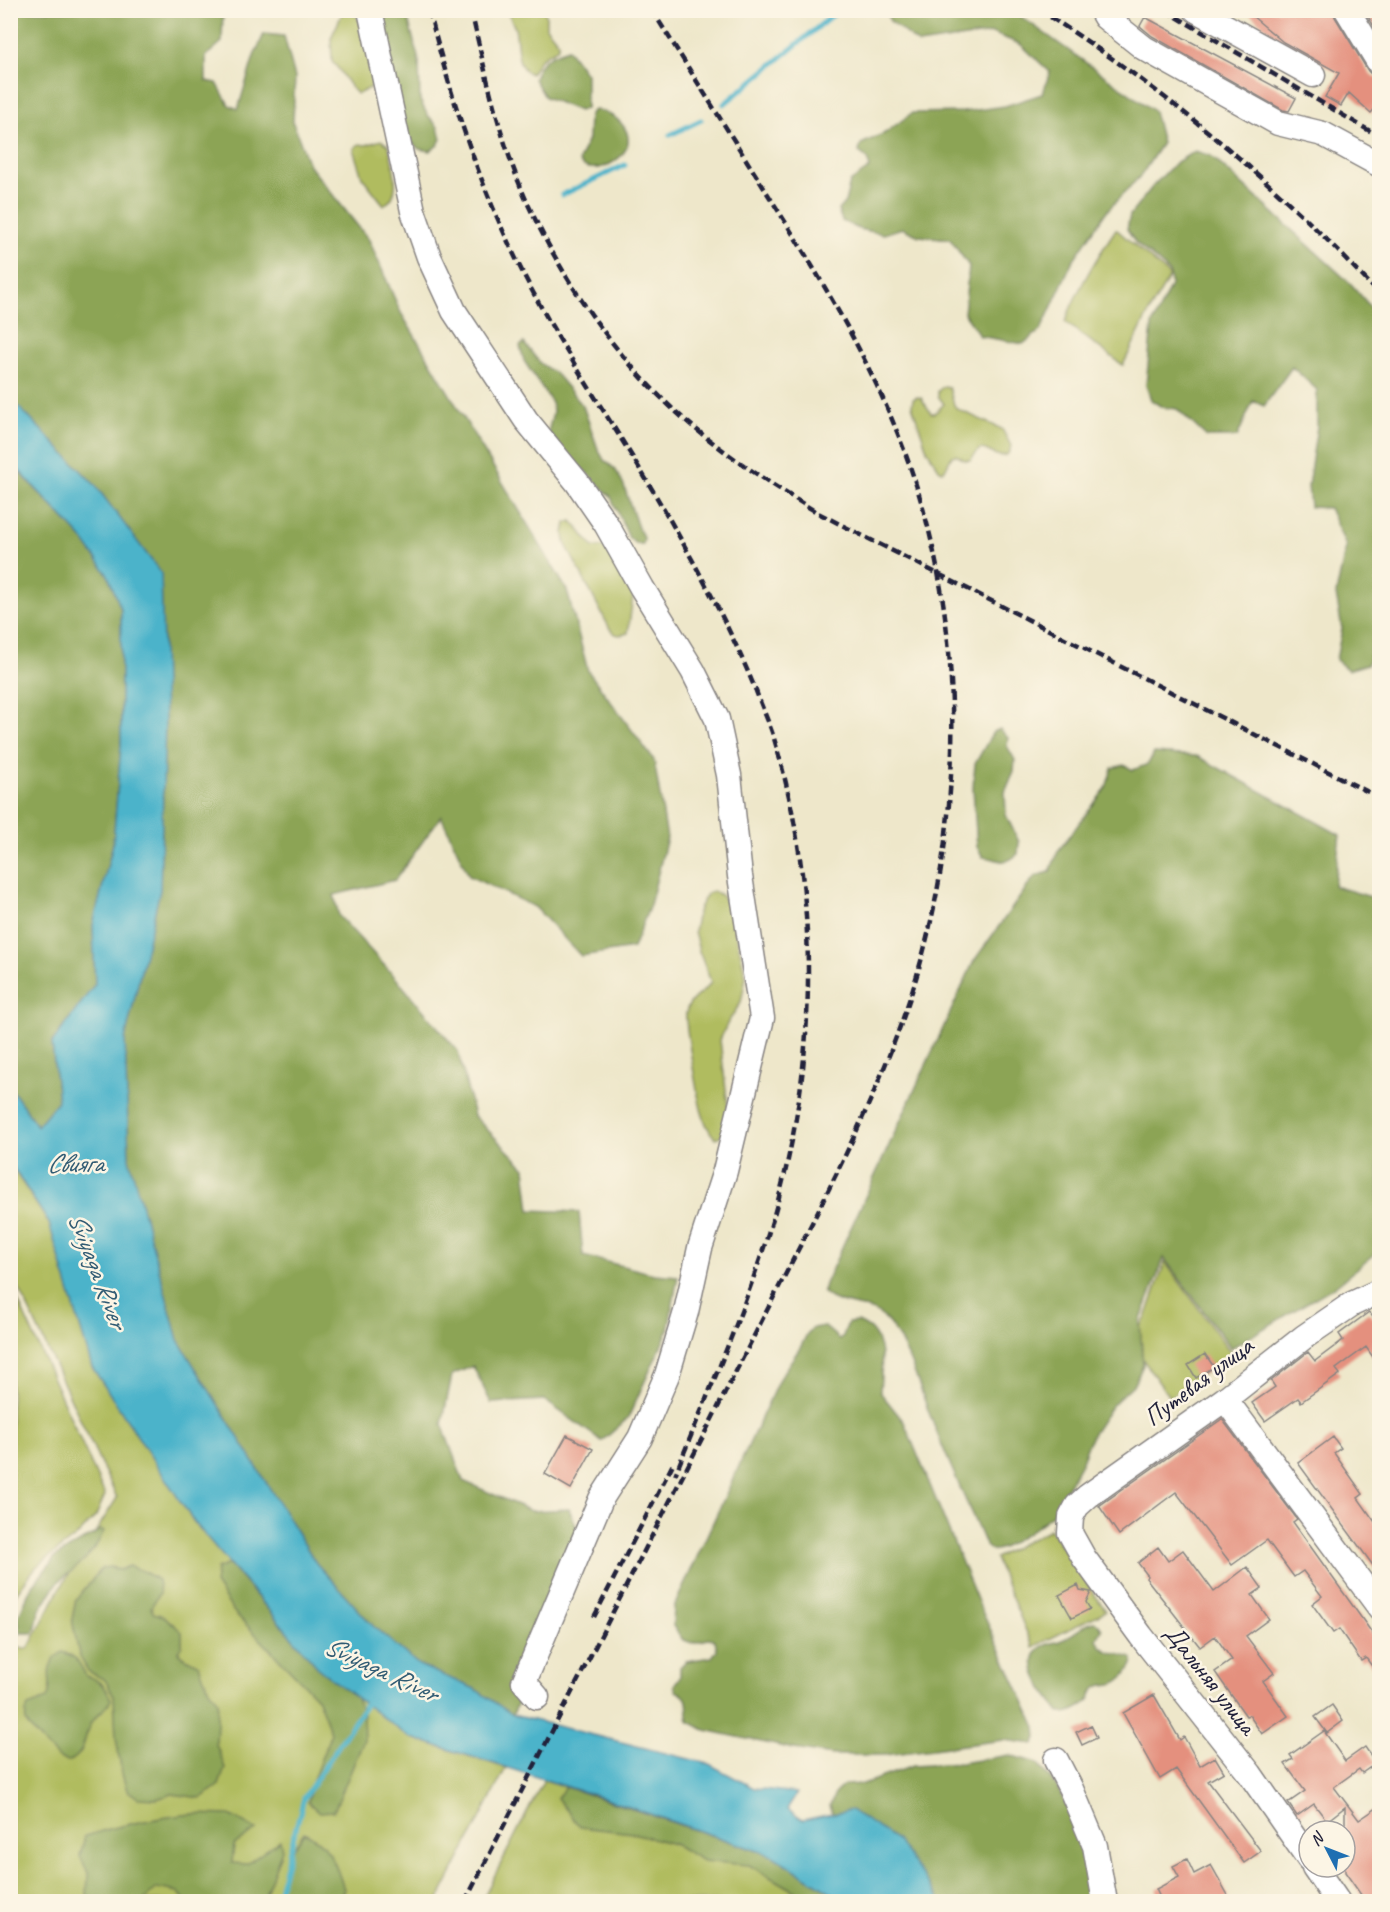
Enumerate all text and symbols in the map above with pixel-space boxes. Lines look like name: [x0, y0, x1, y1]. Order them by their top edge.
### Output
water label: Свияга: [47, 1146, 106, 1180]
water label: Sviyaga River: [61, 1208, 137, 1336]
street label: Путевая улица: [1137, 1328, 1261, 1433]
street label: Дальняя улица: [1157, 1617, 1265, 1743]
water label: Sviyaga River: [319, 1628, 447, 1712]
north arrow: [1297, 1819, 1357, 1879]
text: N: [1306, 1827, 1329, 1850]

